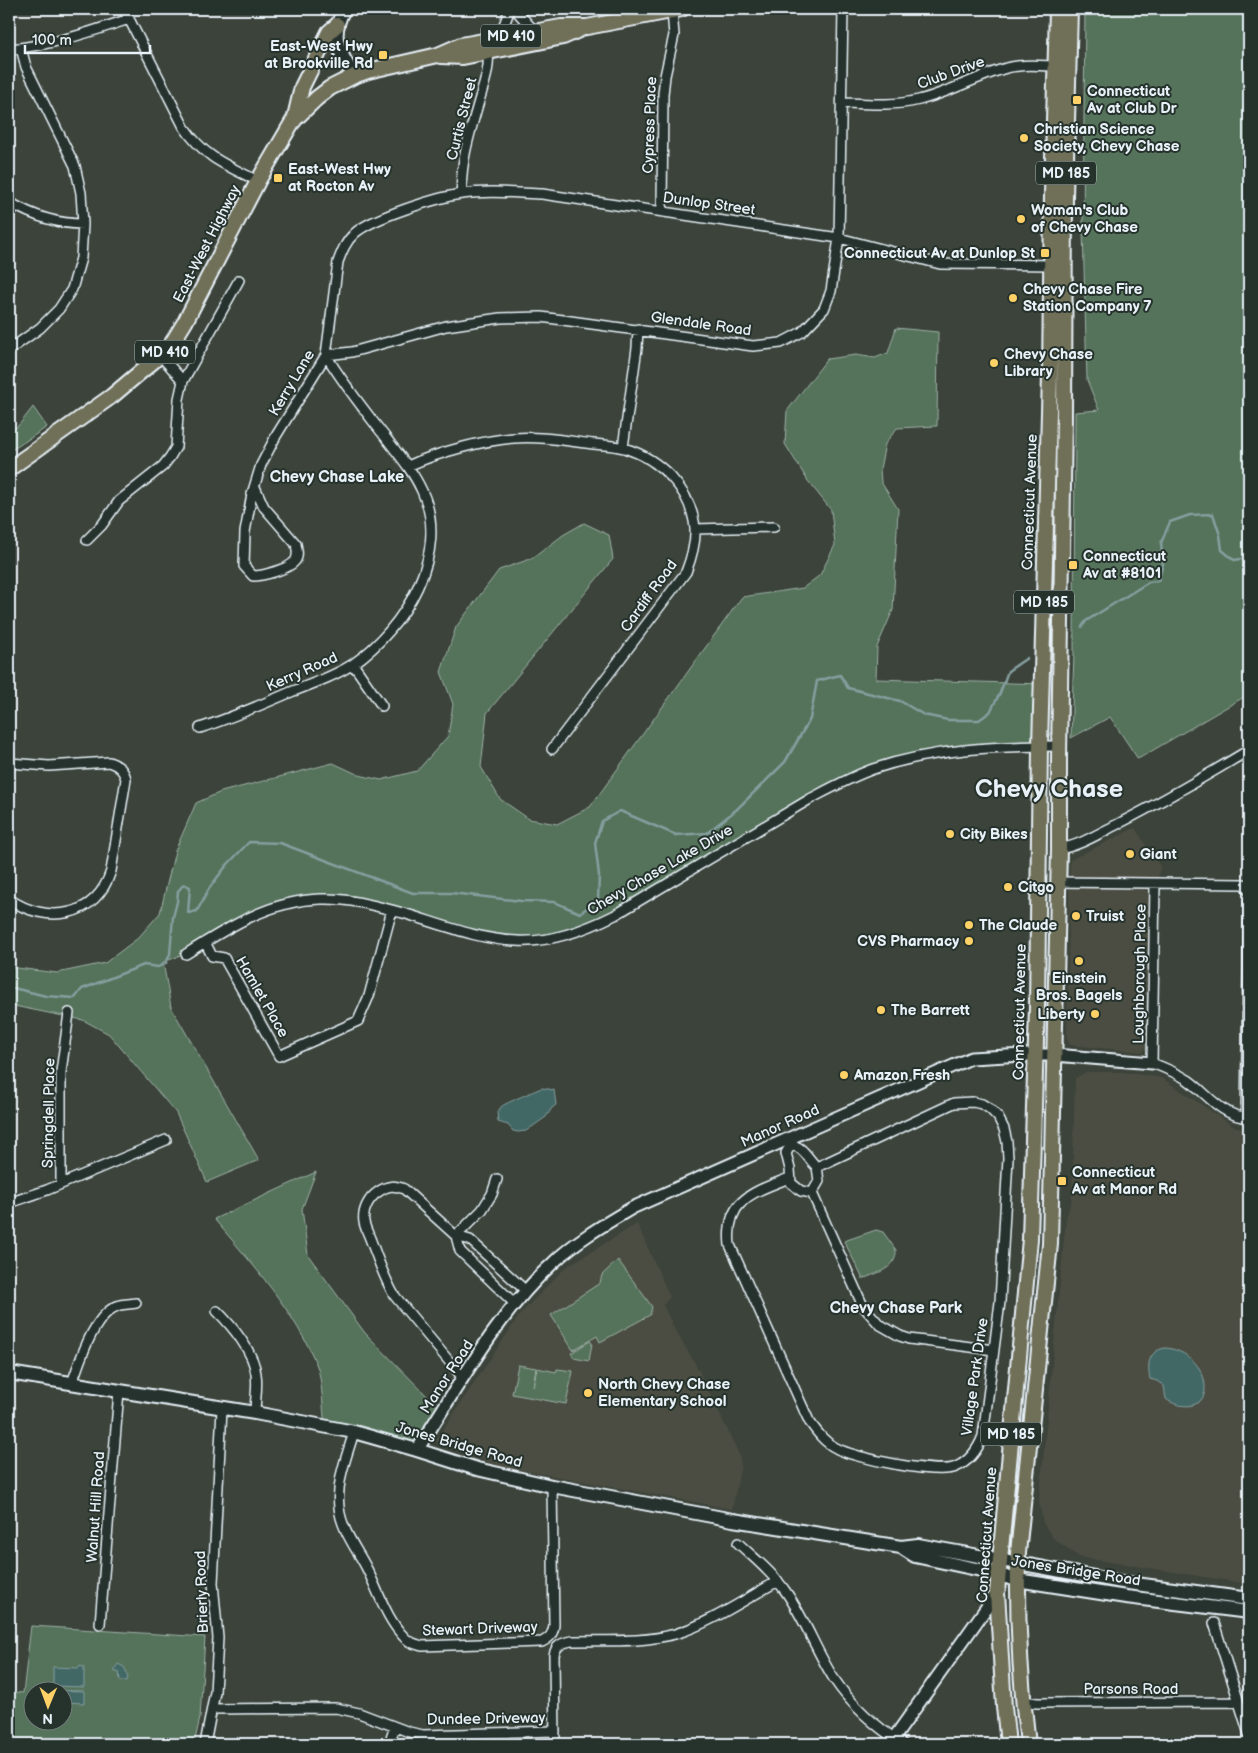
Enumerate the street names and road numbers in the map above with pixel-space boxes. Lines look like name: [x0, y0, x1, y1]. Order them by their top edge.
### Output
road number: MD 410: [481, 24, 541, 48]
street label: Club Drive: [915, 52, 987, 94]
street label: Curtis Street: [442, 75, 482, 163]
street label: Cypress Place: [639, 76, 661, 174]
road number: MD 185: [1036, 162, 1096, 184]
street label: East-West Highway: [169, 182, 245, 306]
street label: Dunlop Street: [662, 188, 757, 220]
street label: Glendale Road: [649, 308, 753, 340]
road number: MD 410: [135, 341, 195, 364]
street label: Kerry Lane: [265, 346, 319, 420]
street label: Connecticut Avenue: [1018, 433, 1042, 571]
street label: Cardiff Road: [616, 556, 682, 636]
road number: MD 185: [1014, 590, 1074, 614]
street label: Kerry Road: [263, 648, 341, 696]
street label: Chevy Chase Lake Drive: [584, 820, 736, 919]
street label: Loughborough Place: [1129, 904, 1151, 1044]
street label: Connecticut Avenue: [1009, 944, 1031, 1080]
street label: Hamlet Place: [231, 953, 293, 1041]
street label: Springdell Place: [39, 1058, 59, 1168]
street label: Manor Road: [738, 1100, 822, 1152]
street label: Village Park Drive: [957, 1317, 993, 1437]
street label: Manor Road: [416, 1337, 478, 1417]
street label: Jones Bridge Road: [394, 1418, 524, 1472]
road number: MD 185: [981, 1422, 1041, 1446]
street label: Walnut Hill Road: [83, 1451, 109, 1563]
street label: Connecticut Avenue: [973, 1466, 1001, 1604]
street label: Brierly Road: [191, 1550, 213, 1634]
street label: Jones Bridge Road: [1010, 1551, 1142, 1591]
street label: Stewart Driveway: [422, 1617, 538, 1641]
street label: Parsons Road: [1084, 1680, 1178, 1699]
street label: Dundee Driveway: [426, 1708, 546, 1730]

